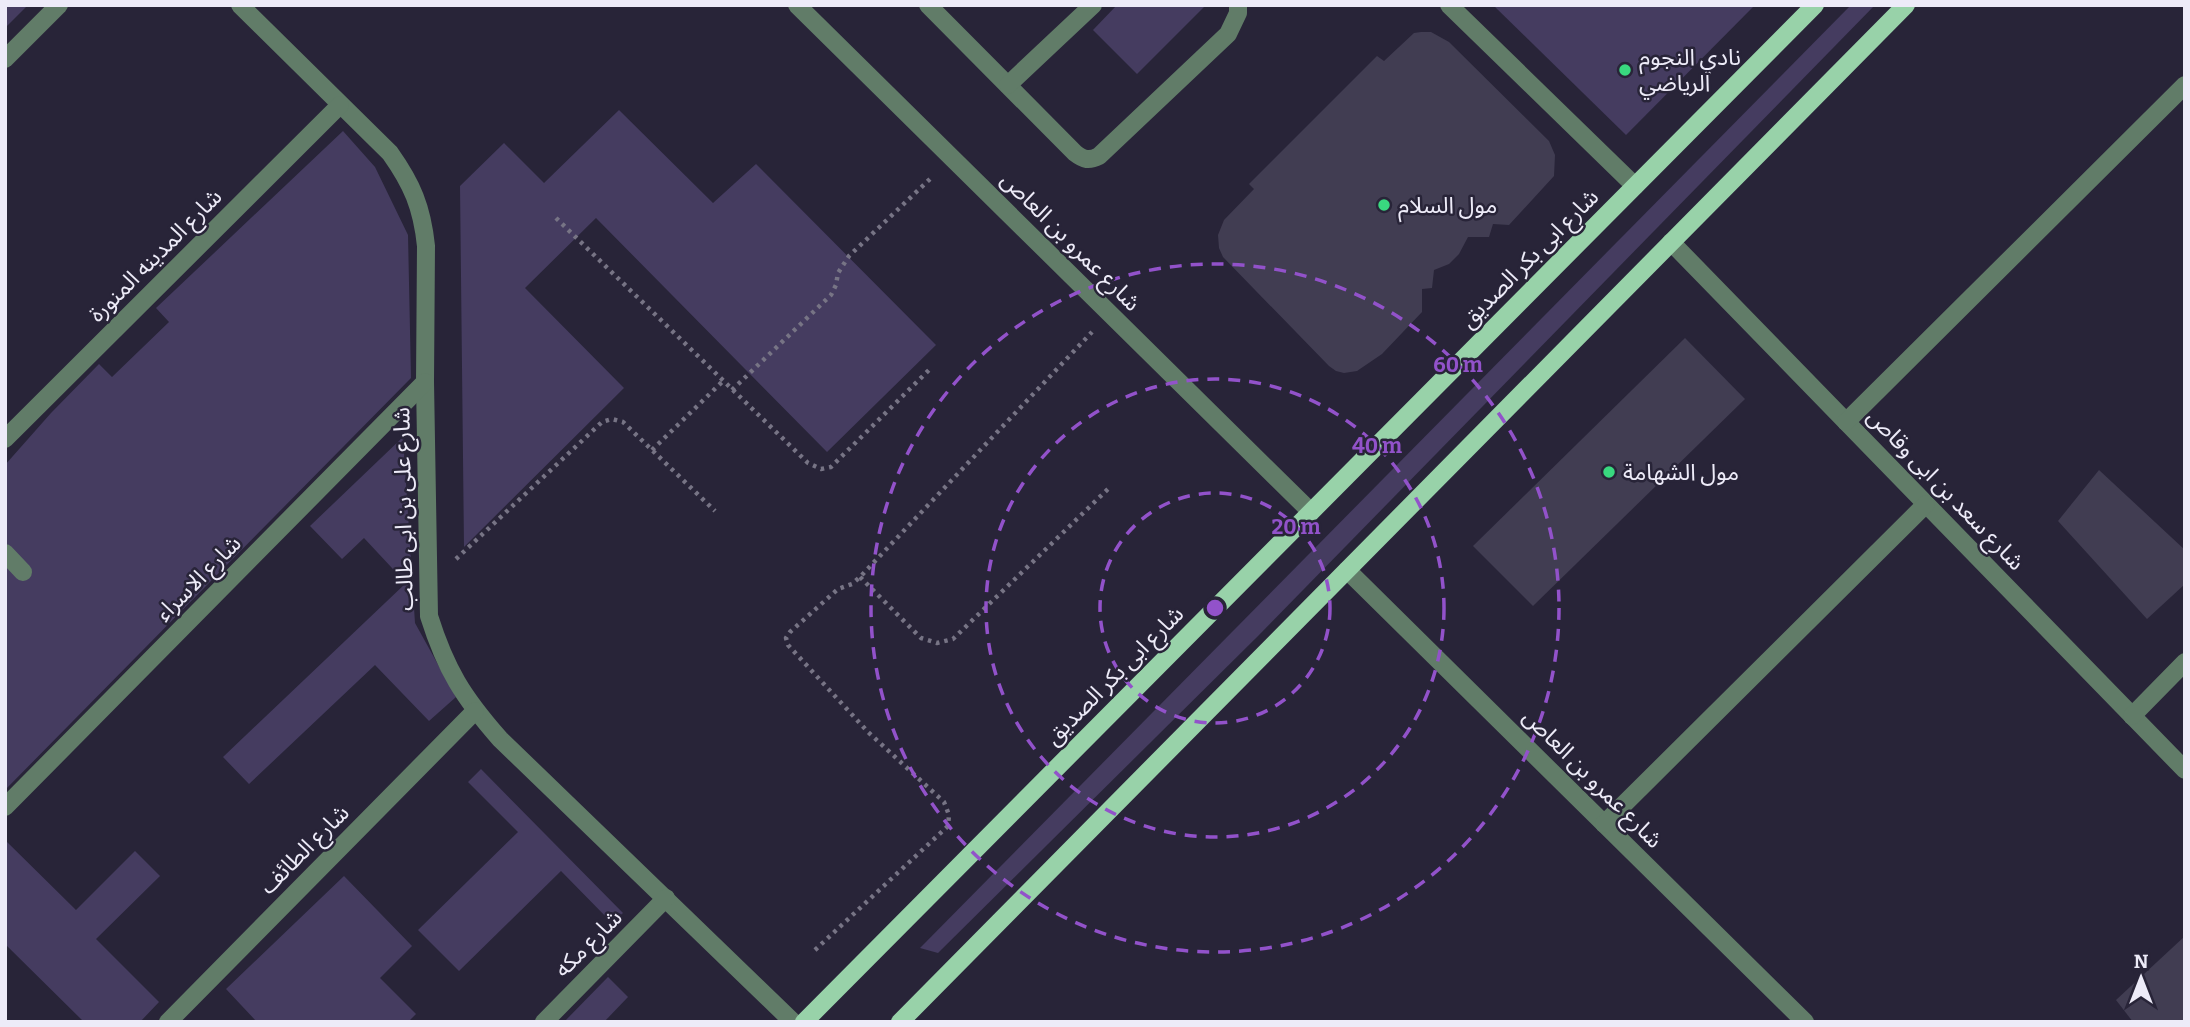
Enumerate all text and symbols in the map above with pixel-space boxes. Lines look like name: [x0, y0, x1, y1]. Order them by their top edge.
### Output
place label: نادي النجوم الرياضي: [1639, 43, 1741, 100]
marker: نادي النجوم الرياضي: [1617, 62, 1633, 78]
street label: شارع عمرو بن العاص: [993, 165, 1147, 319]
street label: شارع المدينه المنورة: [82, 182, 230, 330]
street label: شارع ابى بكر الصديق: [1454, 183, 1606, 335]
place label: مول السلام: [1398, 191, 1497, 223]
marker: مول السلام: [1376, 197, 1392, 213]
text: 60 m: [1433, 352, 1483, 378]
street label: شارع سعد بن ابى وقاص: [1859, 402, 2031, 578]
street label: شارع على بن ابى طالب: [387, 407, 422, 611]
text: 40 m: [1352, 433, 1402, 459]
place label: مول الشهامة: [1623, 458, 1739, 486]
marker: مول الشهامة: [1601, 464, 1617, 480]
text: 20 m: [1272, 514, 1320, 540]
street label: شارع الاسراء: [149, 529, 249, 629]
centre of rings: [1203, 596, 1227, 620]
street label: شارع ابى بكر الصديق: [1039, 600, 1191, 752]
street label: شارع عمرو بن العاص: [1515, 702, 1669, 856]
street label: شارع الطائف: [253, 798, 357, 902]
street label: شارع مكه: [548, 903, 630, 985]
north arrow: [2106, 943, 2176, 1013]
text: N: [2134, 950, 2149, 973]

